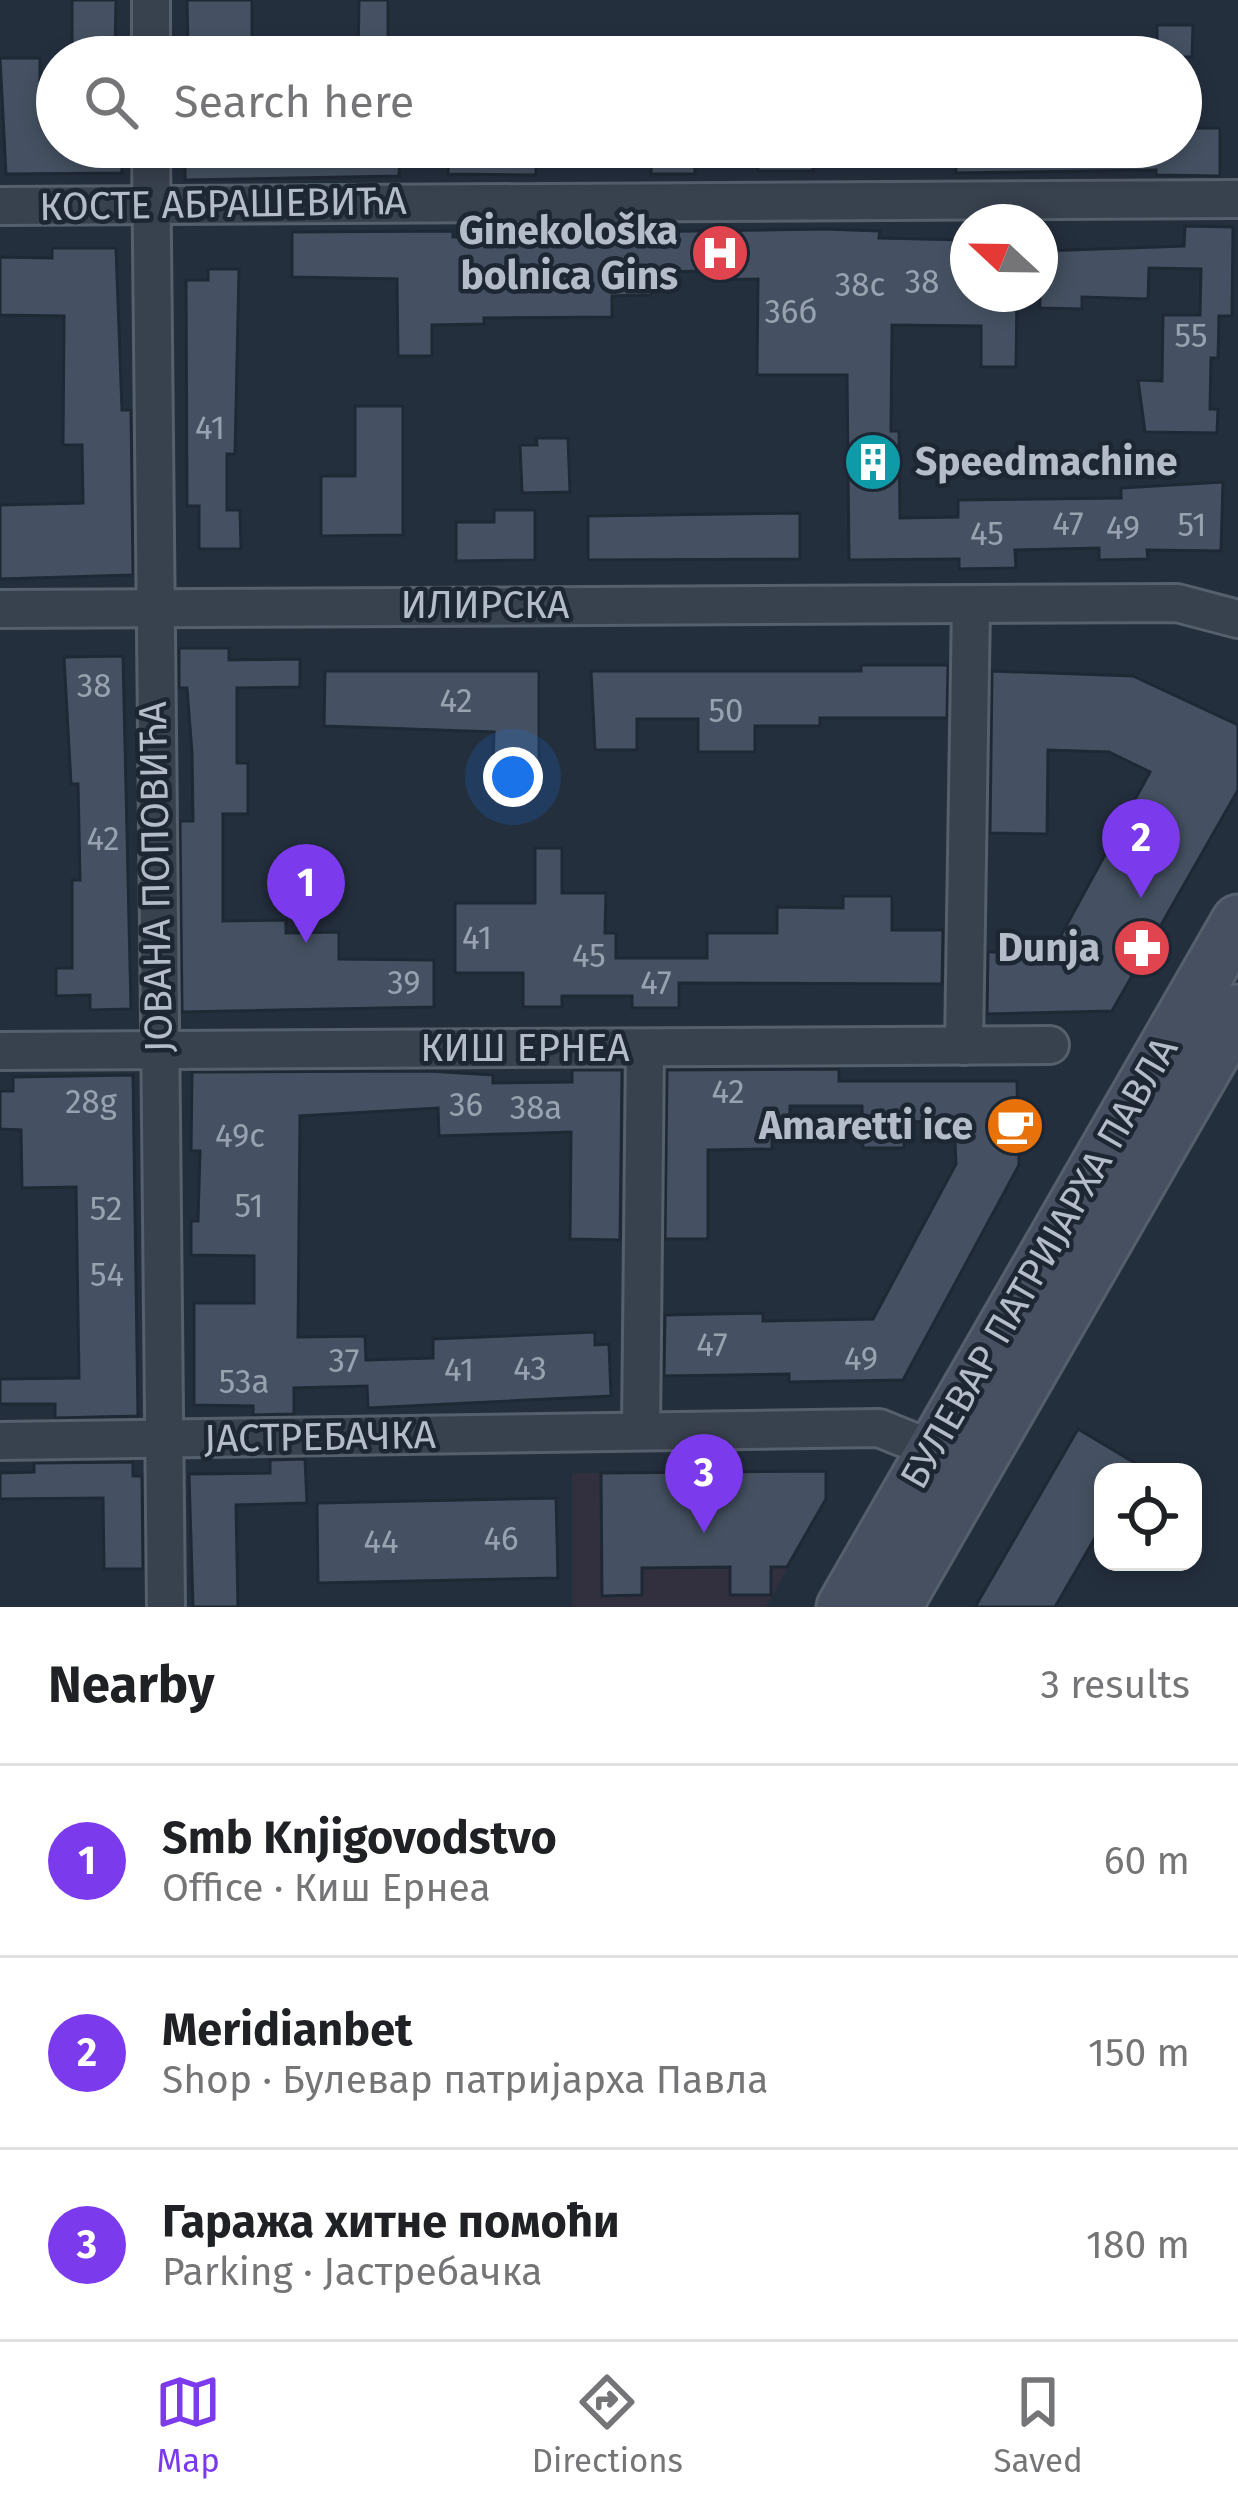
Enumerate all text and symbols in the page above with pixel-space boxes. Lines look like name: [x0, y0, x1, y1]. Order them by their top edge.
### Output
search box: [36, 36, 1202, 168]
icon: search: [78, 69, 144, 135]
text: Search here: [174, 75, 414, 129]
street label: КОСТЕ АБРАШЕВИЋА: [39, 178, 408, 230]
north arrow: [950, 204, 1058, 312]
place label: Ginekološka bolnica Gins: [459, 208, 678, 299]
hospital icon: Ginekološka bolnica Gins: [689, 222, 751, 284]
house number: 38: [905, 262, 939, 302]
house number: 38c: [835, 265, 885, 305]
house number: 36б: [764, 292, 818, 332]
house number: 55: [1175, 316, 1207, 356]
house number: 41: [195, 408, 225, 448]
building icon: Speedmachine: [842, 431, 904, 493]
place label: Speedmachine: [915, 439, 1178, 485]
house number: 47: [1052, 504, 1084, 544]
house number: 51: [1177, 505, 1207, 545]
house number: 49: [1106, 508, 1140, 548]
house number: 45: [970, 514, 1004, 554]
street label: ИЛИРСКА: [401, 582, 570, 628]
house number: 38: [77, 666, 111, 706]
house number: 42: [439, 681, 473, 721]
house number: 50: [709, 691, 743, 731]
street label: ЈОВАНА ПОПОВИЋА: [130, 700, 182, 1053]
your location: [483, 747, 543, 807]
pin: 2: [1102, 799, 1180, 898]
house number: 42: [86, 819, 120, 859]
pin: 1: [267, 844, 345, 943]
pharmacy icon: Dunja: [1111, 917, 1173, 979]
house number: 41: [462, 918, 492, 958]
place label: Dunja: [997, 925, 1100, 971]
house number: 45: [572, 936, 606, 976]
house number: 39: [387, 963, 421, 1003]
house number: 47: [640, 963, 672, 1003]
street label: КИШ ЕРНЕА: [420, 1025, 630, 1071]
street label: БУЛЕВАР ПАТРИЈАРХА ПАВЛА: [891, 1029, 1188, 1497]
house number: 42: [711, 1072, 745, 1112]
house number: 28g: [65, 1082, 118, 1122]
house number: 36: [449, 1085, 483, 1125]
house number: 38a: [510, 1088, 562, 1128]
cafe icon: Amaretti ice: [984, 1095, 1046, 1157]
place label: Amaretti ice: [758, 1103, 973, 1149]
house number: 49c: [215, 1116, 265, 1156]
house number: 51: [234, 1186, 264, 1226]
house number: 52: [90, 1189, 122, 1229]
house number: 54: [90, 1255, 124, 1295]
house number: 47: [696, 1325, 728, 1365]
house number: 49: [844, 1339, 878, 1379]
house number: 37: [329, 1341, 359, 1381]
house number: 43: [513, 1349, 547, 1389]
house number: 41: [444, 1350, 474, 1390]
house number: 53a: [219, 1362, 269, 1402]
street label: ЈАСТРЕБАЧКА: [204, 1412, 437, 1462]
pin: 3: [665, 1434, 743, 1533]
map controls: [1094, 1463, 1202, 1571]
button: locate: [1094, 1463, 1202, 1571]
house number: 46: [483, 1519, 519, 1559]
house number: 44: [363, 1522, 399, 1562]
text: Nearby: [48, 1654, 214, 1716]
text: 3 results: [1040, 1662, 1190, 1708]
text: Smb Knjigovodstvo: [162, 1811, 557, 1865]
text: 1: [78, 1838, 96, 1884]
text: 60 m: [1104, 1838, 1190, 1884]
text: Office · Киш Ернеа: [162, 1865, 491, 1911]
text: Meridianbet: [162, 2003, 412, 2057]
text: 2: [77, 2030, 97, 2076]
text: 150 m: [1088, 2030, 1190, 2076]
text: Shop · Булевар патријарха Павла: [162, 2057, 769, 2103]
text: Гаража хитне помоћи: [162, 2195, 620, 2249]
text: 3: [77, 2222, 97, 2268]
text: 180 m: [1086, 2222, 1190, 2268]
text: Parking · Јастребачка: [162, 2249, 542, 2295]
tab: Map: [155, 2369, 221, 2481]
tab: Directions: [532, 2369, 683, 2481]
tab: Saved: [993, 2369, 1083, 2481]

